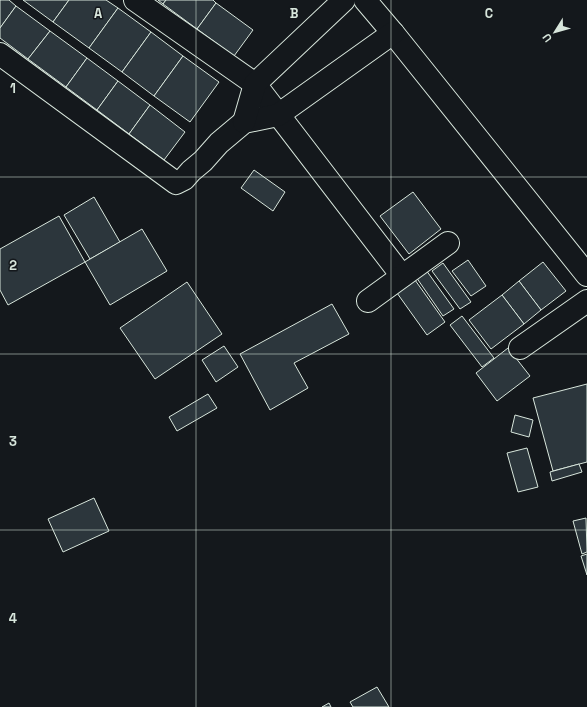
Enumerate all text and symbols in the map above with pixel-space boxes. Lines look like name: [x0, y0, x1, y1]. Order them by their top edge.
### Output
text: A: [94, 5, 103, 22]
text: B: [290, 5, 299, 22]
text: C: [485, 5, 493, 22]
north arrow: [535, 12, 575, 52]
text: U: [539, 31, 555, 45]
text: 1: [10, 80, 16, 97]
text: 2: [9, 257, 17, 274]
text: 3: [9, 433, 17, 450]
text: 4: [9, 610, 17, 627]

